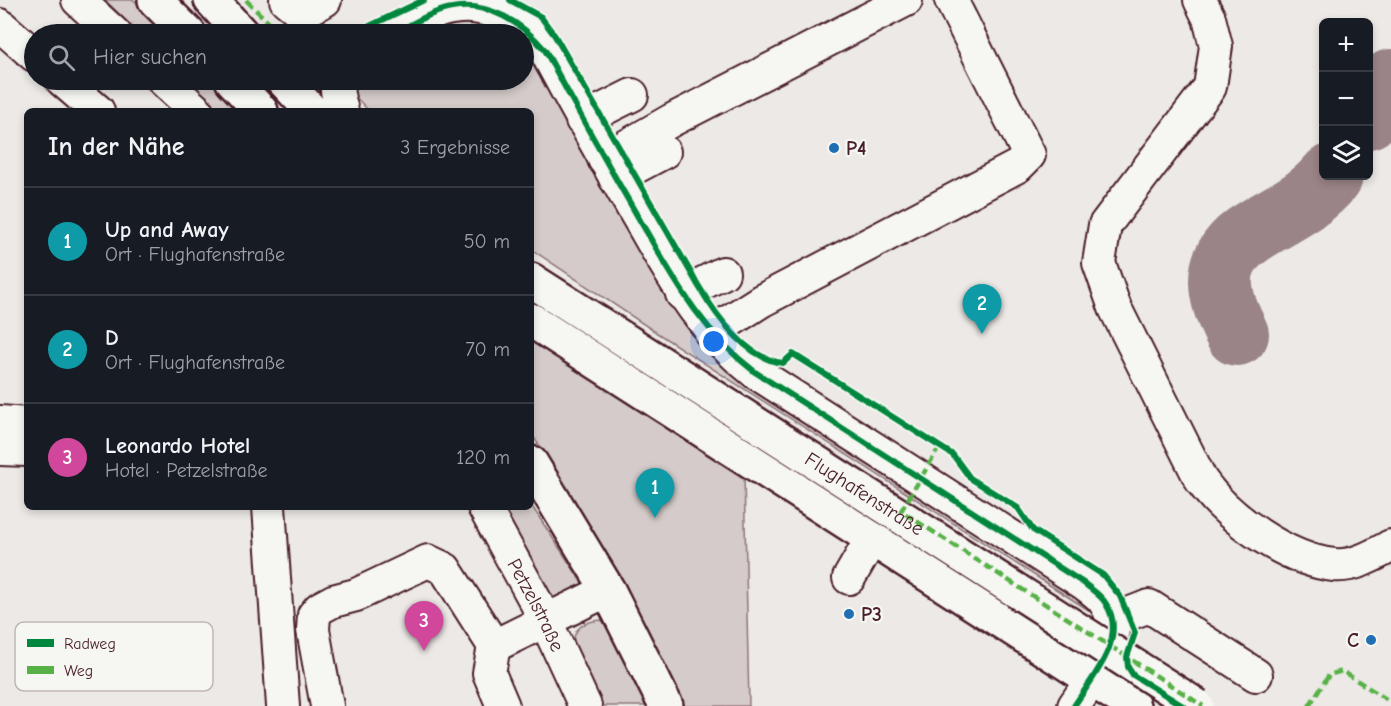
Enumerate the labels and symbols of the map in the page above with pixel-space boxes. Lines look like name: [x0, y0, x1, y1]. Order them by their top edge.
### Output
place label: P4: [846, 137, 866, 160]
marker: P4: [827, 141, 841, 155]
pin: 2: [962, 284, 1002, 334]
your location: [699, 327, 728, 356]
street label: Flughafenstraße: [801, 447, 928, 540]
pin: 1: [636, 468, 674, 518]
street label: Petzelstraße: [502, 555, 569, 655]
pin: 3: [404, 602, 444, 651]
place label: P3: [861, 603, 882, 626]
marker: P3: [842, 607, 856, 621]
legend: [15, 622, 213, 691]
place label: C: [1347, 629, 1359, 652]
marker: C: [1364, 633, 1378, 647]
text: Radweg: [64, 635, 116, 653]
text: Weg: [64, 662, 93, 680]

